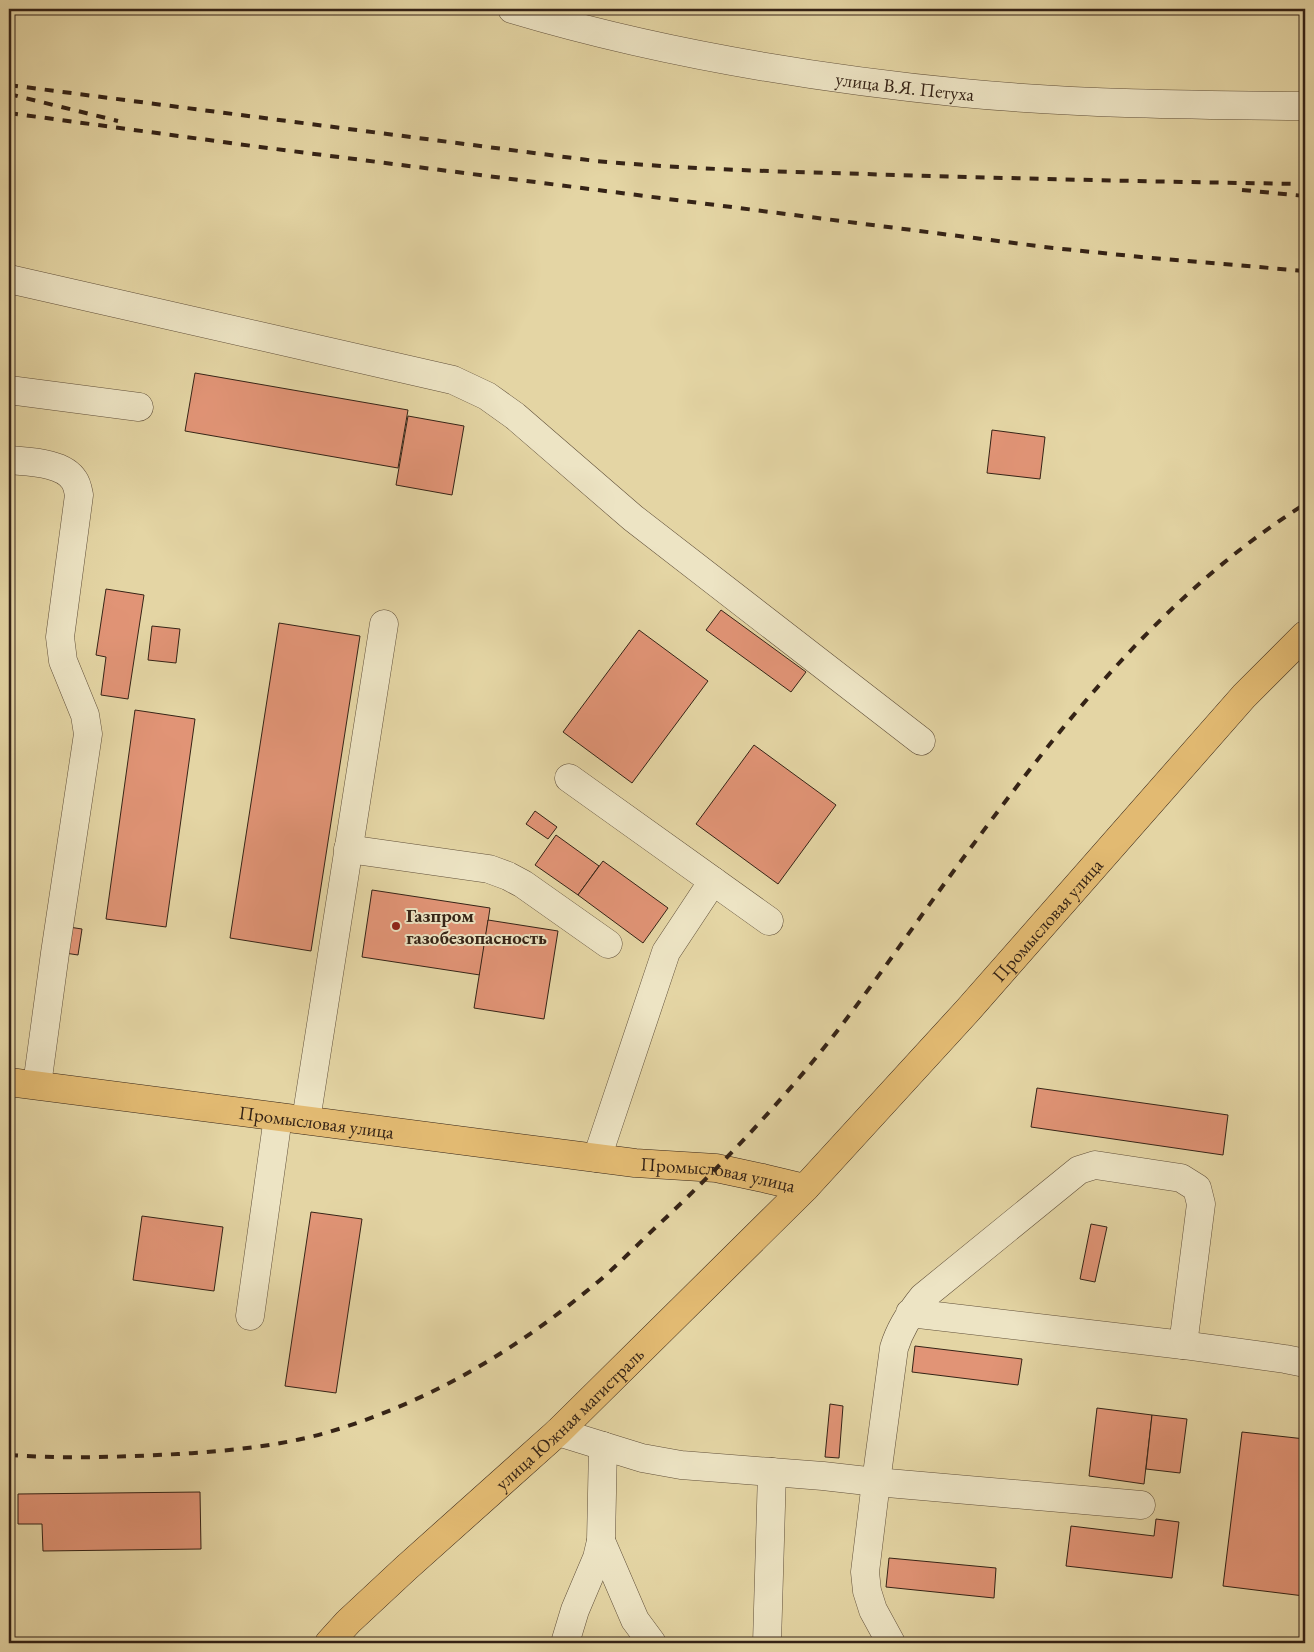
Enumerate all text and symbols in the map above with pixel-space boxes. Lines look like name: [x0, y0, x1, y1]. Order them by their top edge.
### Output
street label: улица В.Я. Петуха: [834, 66, 976, 107]
street label: Промысловая улица: [986, 853, 1108, 987]
place label: Газпром газобезопасность: [406, 903, 547, 950]
marker: Газпром газобезопасность: [390, 920, 402, 932]
street label: Промысловая улица: [237, 1099, 396, 1144]
street label: Промысловая улица: [640, 1151, 798, 1198]
street label: улица Южная магистраль: [489, 1342, 649, 1495]

